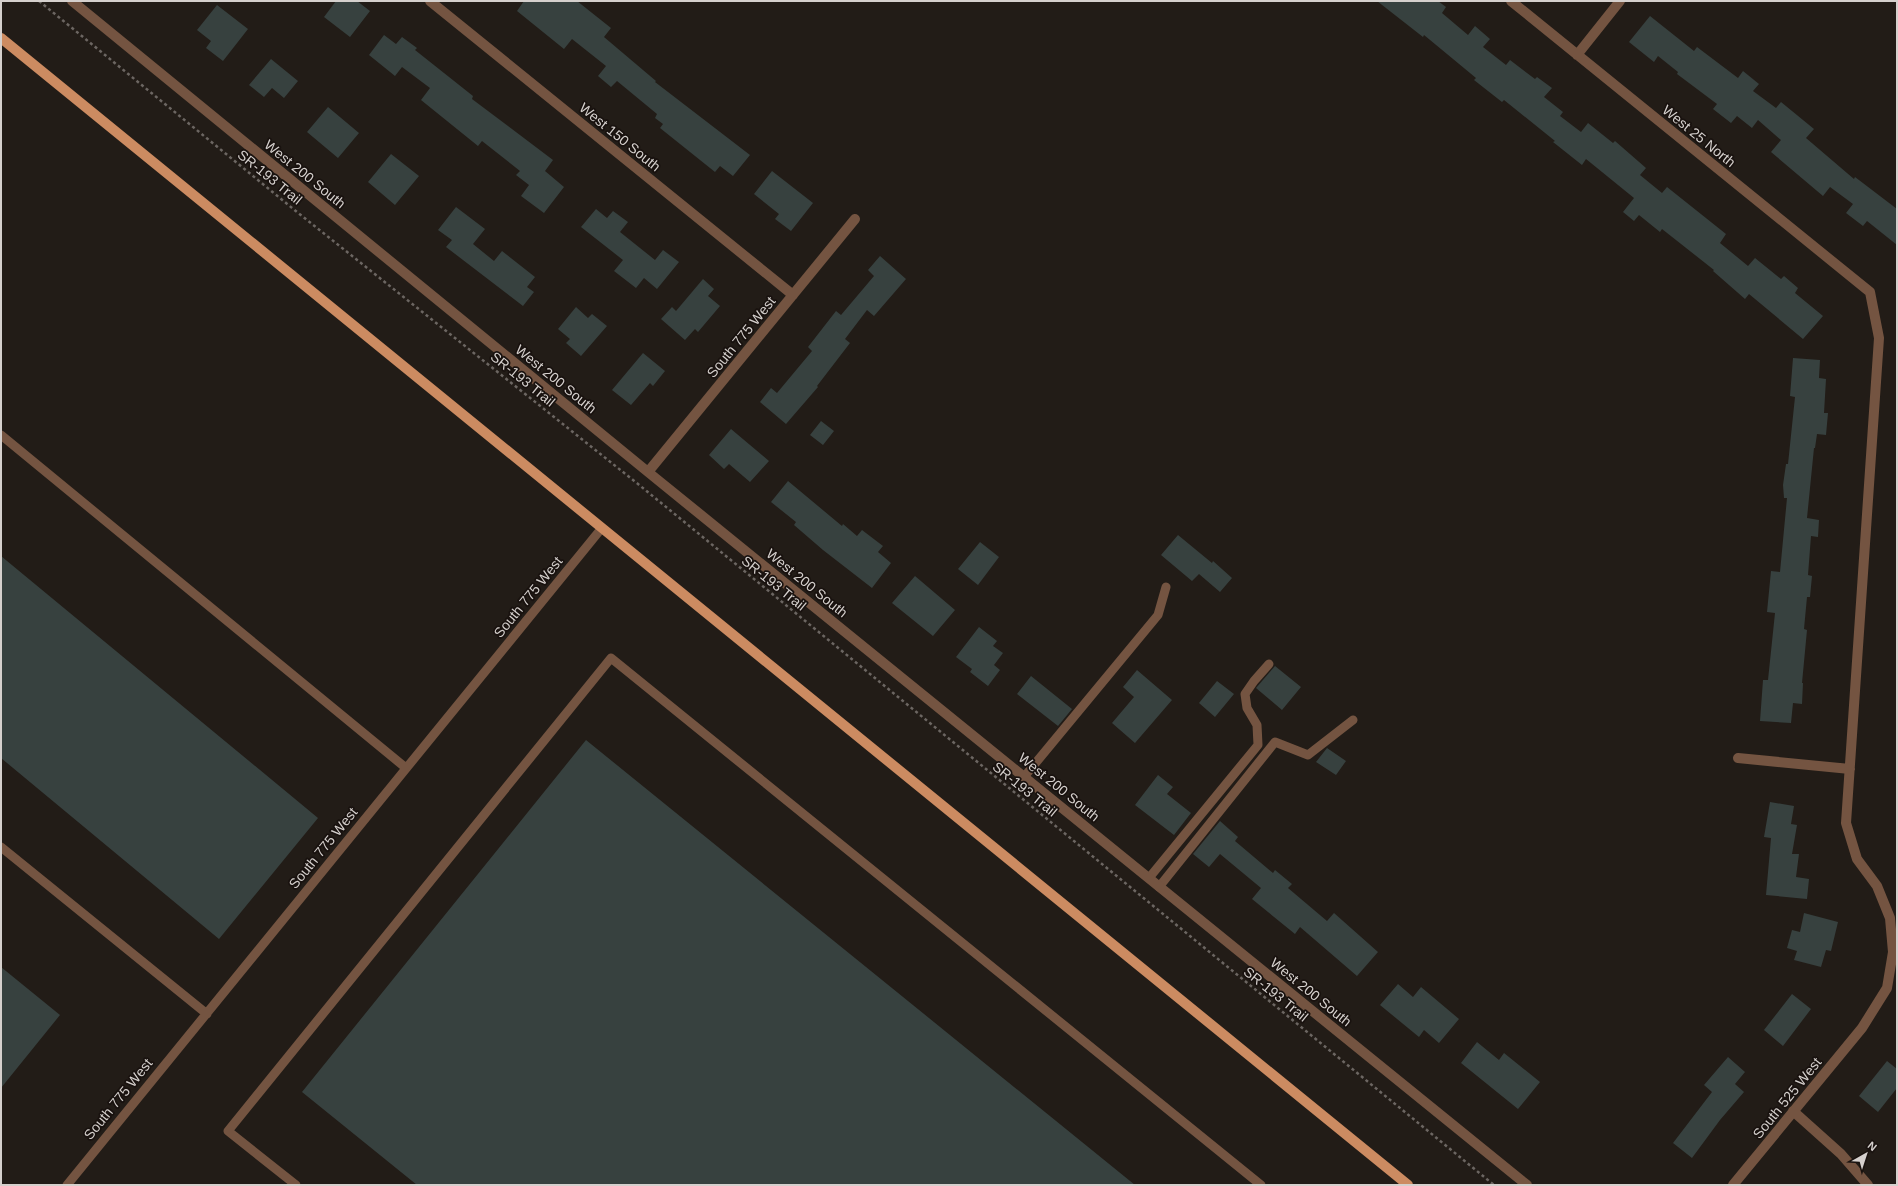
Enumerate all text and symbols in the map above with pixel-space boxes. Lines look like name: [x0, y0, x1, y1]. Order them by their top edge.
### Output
street label: West 150 South: [576, 100, 664, 174]
street label: West 25 North: [1659, 102, 1739, 170]
street label: West 200 South: [261, 137, 349, 211]
street label: SR-193 Trail: [235, 146, 305, 208]
street label: South 775 West: [704, 293, 779, 381]
street label: West 200 South: [512, 342, 600, 416]
street label: SR-193 Trail: [488, 348, 558, 410]
street label: West 200 South: [763, 546, 851, 620]
street label: SR-193 Trail: [739, 552, 809, 614]
street label: South 775 West: [491, 553, 566, 641]
street label: West 200 South: [1015, 750, 1103, 824]
street label: SR-193 Trail: [990, 758, 1060, 820]
street label: South 775 West: [286, 804, 361, 892]
street label: West 200 South: [1267, 955, 1355, 1029]
street label: SR-193 Trail: [1241, 963, 1311, 1025]
street label: South 525 West: [1750, 1054, 1825, 1142]
street label: South 775 West: [81, 1055, 156, 1143]
north arrow: [1846, 1134, 1886, 1174]
text: N: [1865, 1139, 1879, 1153]

